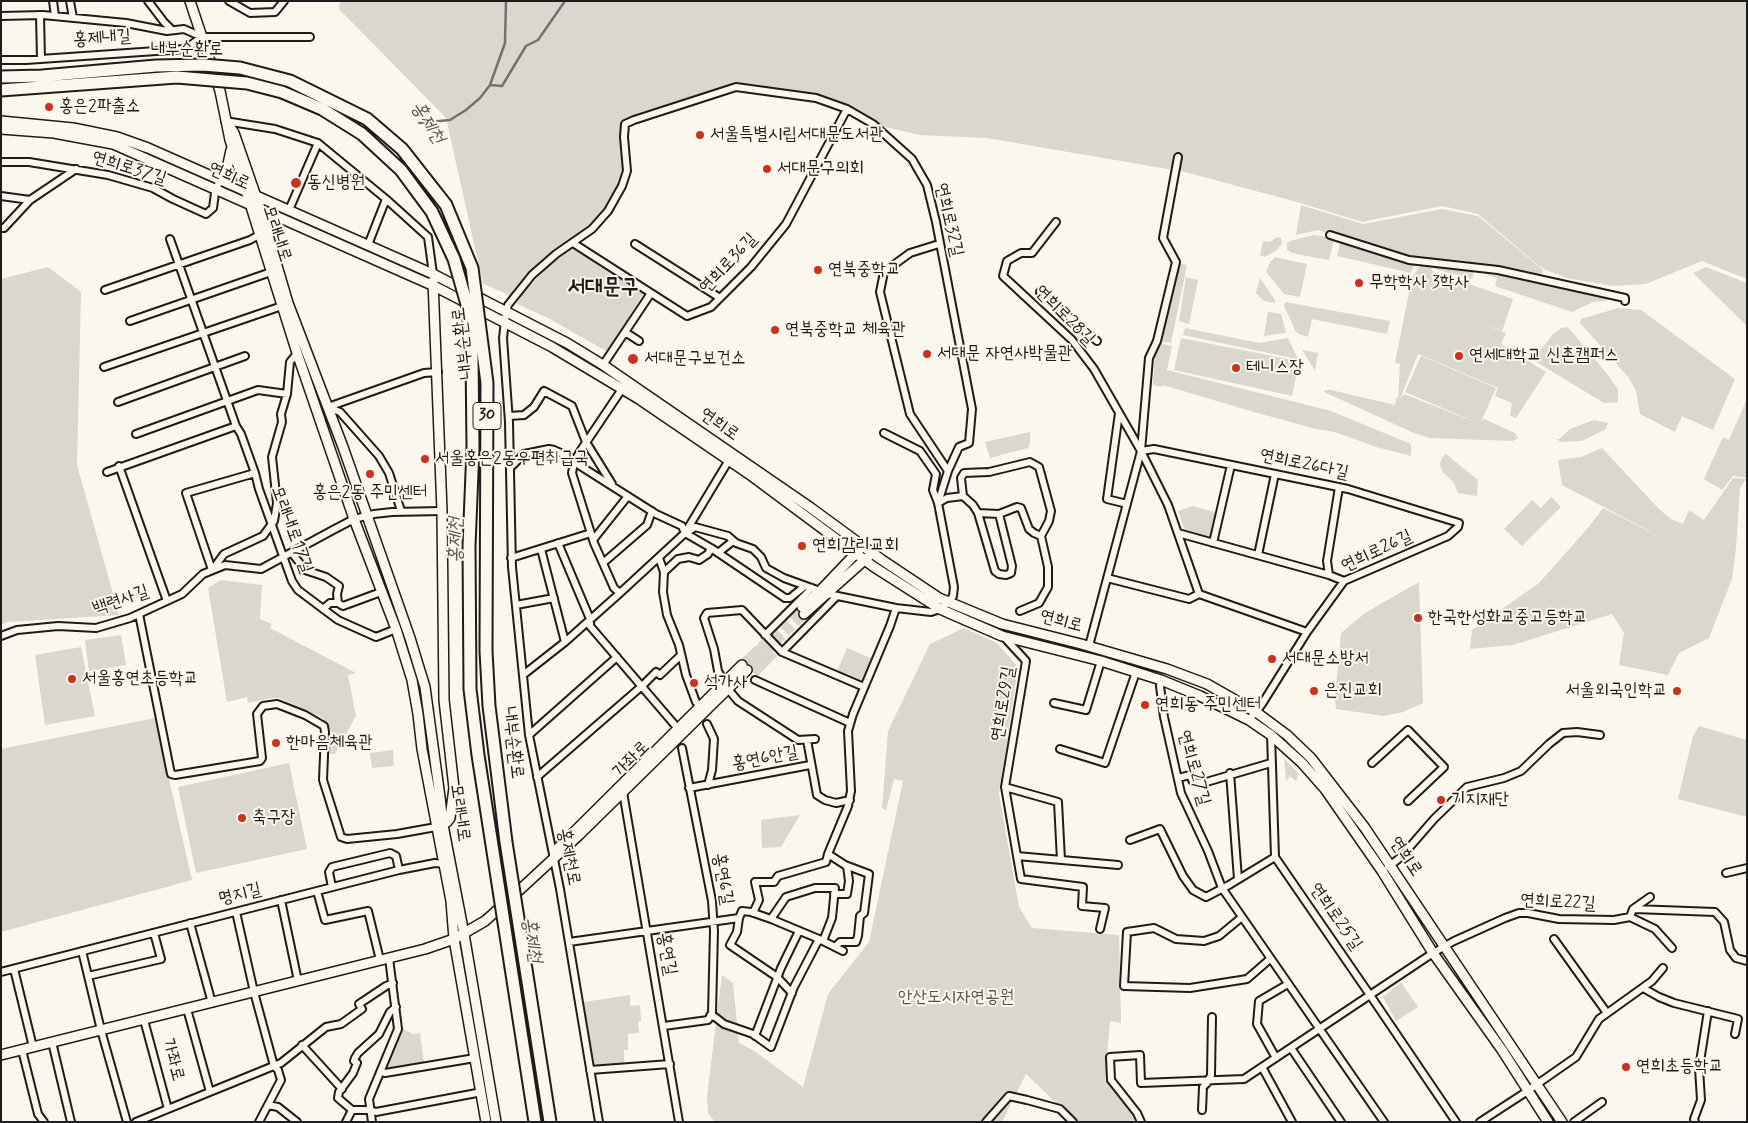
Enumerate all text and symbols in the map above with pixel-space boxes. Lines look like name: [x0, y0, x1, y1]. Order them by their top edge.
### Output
street label: 홍제내길: [72, 26, 132, 52]
street label: 내부순환로: [151, 39, 223, 61]
place label: 홍은2파출소: [59, 96, 140, 118]
water label: 홍제천: [405, 98, 449, 148]
marker: 홍은2파출소: [43, 101, 55, 113]
place label: 서울특별시립서대문도서관: [710, 124, 884, 146]
marker: 서울특별시립서대문도서관: [694, 129, 706, 141]
street label: 연희로37길: [89, 147, 169, 191]
street label: 연희로: [205, 158, 253, 196]
place label: 서대문구의회: [777, 158, 864, 180]
marker: 서대문구의회: [761, 163, 773, 175]
place label: 동신병원: [307, 172, 365, 194]
marker: 동신병원: [289, 176, 303, 190]
street label: 연희로32길: [929, 181, 967, 259]
street label: 모래내로: [257, 203, 295, 265]
street label: 연희로36길: [695, 229, 763, 299]
place label: 연북중학교: [828, 259, 900, 281]
marker: 연북중학교: [812, 264, 824, 276]
place label: 무학학사 3학사: [1369, 272, 1469, 294]
district label: 서대문구: [568, 275, 638, 301]
marker: 무학학사 3학사: [1353, 277, 1365, 289]
street label: 연희로28길: [1029, 281, 1099, 351]
street label: 내부순환로: [449, 306, 479, 380]
place label: 연북중학교 체육관: [785, 319, 906, 341]
marker: 연북중학교 체육관: [769, 324, 781, 336]
place label: 서대문 자연사박물관: [937, 343, 1072, 365]
place label: 연세대학교 신촌캠퍼스: [1469, 345, 1619, 367]
place label: 서대문구보건소: [644, 348, 745, 370]
marker: 서대문 자연사박물관: [921, 348, 933, 360]
marker: 연세대학교 신촌캠퍼스: [1453, 350, 1465, 362]
marker: 서대문구보건소: [626, 352, 640, 366]
place label: 테니스장: [1246, 357, 1304, 379]
marker: 테니스장: [1230, 362, 1242, 374]
road number: 30: [473, 402, 501, 430]
street label: 연희로: [695, 404, 743, 446]
street label: 연희로26다길: [1258, 445, 1350, 485]
place label: 서울홍은2동우편취급국: [435, 448, 589, 470]
marker: 서울홍은2동우편취급국: [419, 453, 431, 465]
marker: 홍은2동 주민센터: [364, 468, 376, 480]
place label: 홍은2동 주민센터: [312, 482, 428, 504]
street label: 모래내로17길: [265, 483, 317, 577]
water label: 홍제천: [445, 517, 469, 563]
street label: 연희로26길: [1338, 526, 1416, 578]
place label: 연희감리교회: [812, 535, 899, 557]
marker: 연희감리교회: [796, 540, 808, 552]
street label: 백련사길: [90, 581, 152, 621]
street label: 연희로: [1037, 606, 1085, 638]
place label: 한국한성화교중고등학교: [1428, 607, 1587, 629]
marker: 한국한성화교중고등학교: [1412, 612, 1424, 624]
place label: 서대문소방서: [1282, 648, 1369, 670]
marker: 서대문소방서: [1266, 653, 1278, 665]
street label: 연희로29길: [987, 665, 1021, 743]
place label: 서울홍연초등학교: [82, 668, 198, 690]
place label: 석가사: [704, 672, 747, 694]
marker: 서울홍연초등학교: [66, 673, 78, 685]
marker: 석가사: [688, 677, 700, 689]
place label: 은진교회: [1324, 680, 1382, 702]
place label: 서울외국인학교: [1566, 680, 1667, 702]
marker: 은진교회: [1308, 685, 1320, 697]
marker: 서울외국인학교: [1671, 685, 1683, 697]
place label: 연희동 주민센터: [1155, 694, 1261, 716]
marker: 연희동 주민센터: [1139, 699, 1151, 711]
street label: 내부순환로: [497, 706, 527, 780]
street label: 연희로27길: [1172, 728, 1214, 808]
place label: 한마음체육관: [286, 732, 373, 754]
marker: 한마음체육관: [270, 737, 282, 749]
street label: 가좌로: [609, 737, 655, 783]
street label: 홍연6안길: [730, 742, 800, 776]
street label: 모래내로: [444, 783, 474, 843]
place label: 기지재단: [1451, 789, 1509, 811]
marker: 기지재단: [1435, 794, 1447, 806]
place label: 축구장: [252, 807, 295, 829]
marker: 축구장: [236, 812, 248, 824]
street label: 홍제천로: [552, 827, 584, 887]
street label: 연희로: [1384, 833, 1426, 881]
street label: 홍연6길: [707, 851, 737, 907]
street label: 명지길: [216, 879, 264, 911]
street label: 연희로25길: [1304, 879, 1366, 955]
street label: 연희로22길: [1520, 890, 1596, 916]
water label: 홍제천: [516, 916, 546, 964]
street label: 홍연길: [652, 931, 680, 977]
park label: 안산도시자연공원: [898, 987, 1014, 1009]
street label: 가좌로: [156, 1036, 188, 1084]
place label: 연희초등학교: [1636, 1056, 1723, 1078]
marker: 연희초등학교: [1620, 1061, 1632, 1073]

